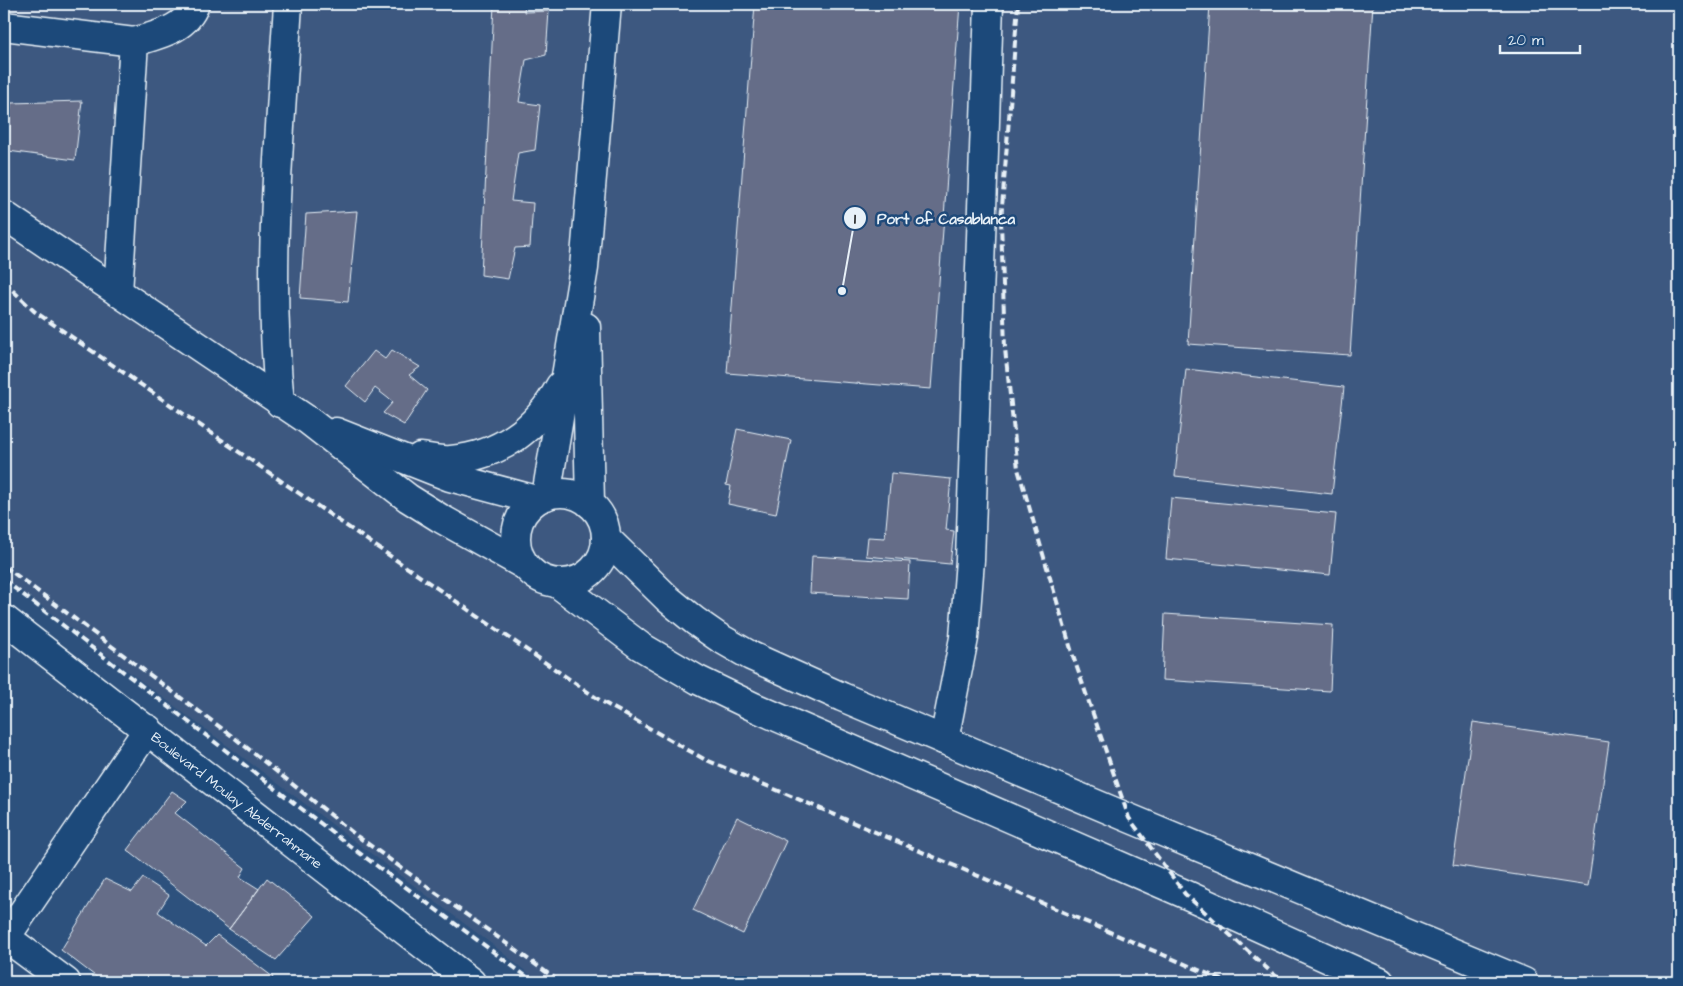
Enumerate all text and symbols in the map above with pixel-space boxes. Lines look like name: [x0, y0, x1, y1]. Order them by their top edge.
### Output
scale bar: [1500, 22, 1580, 54]
text: 20 m: [1508, 30, 1544, 51]
callout: Port of Casablanca: [842, 203, 1025, 233]
text: 1: [854, 209, 856, 230]
text: Port of Casablanca: [877, 209, 1015, 230]
street label: Boulevard Moulay Abderrahmane: [146, 728, 327, 874]

